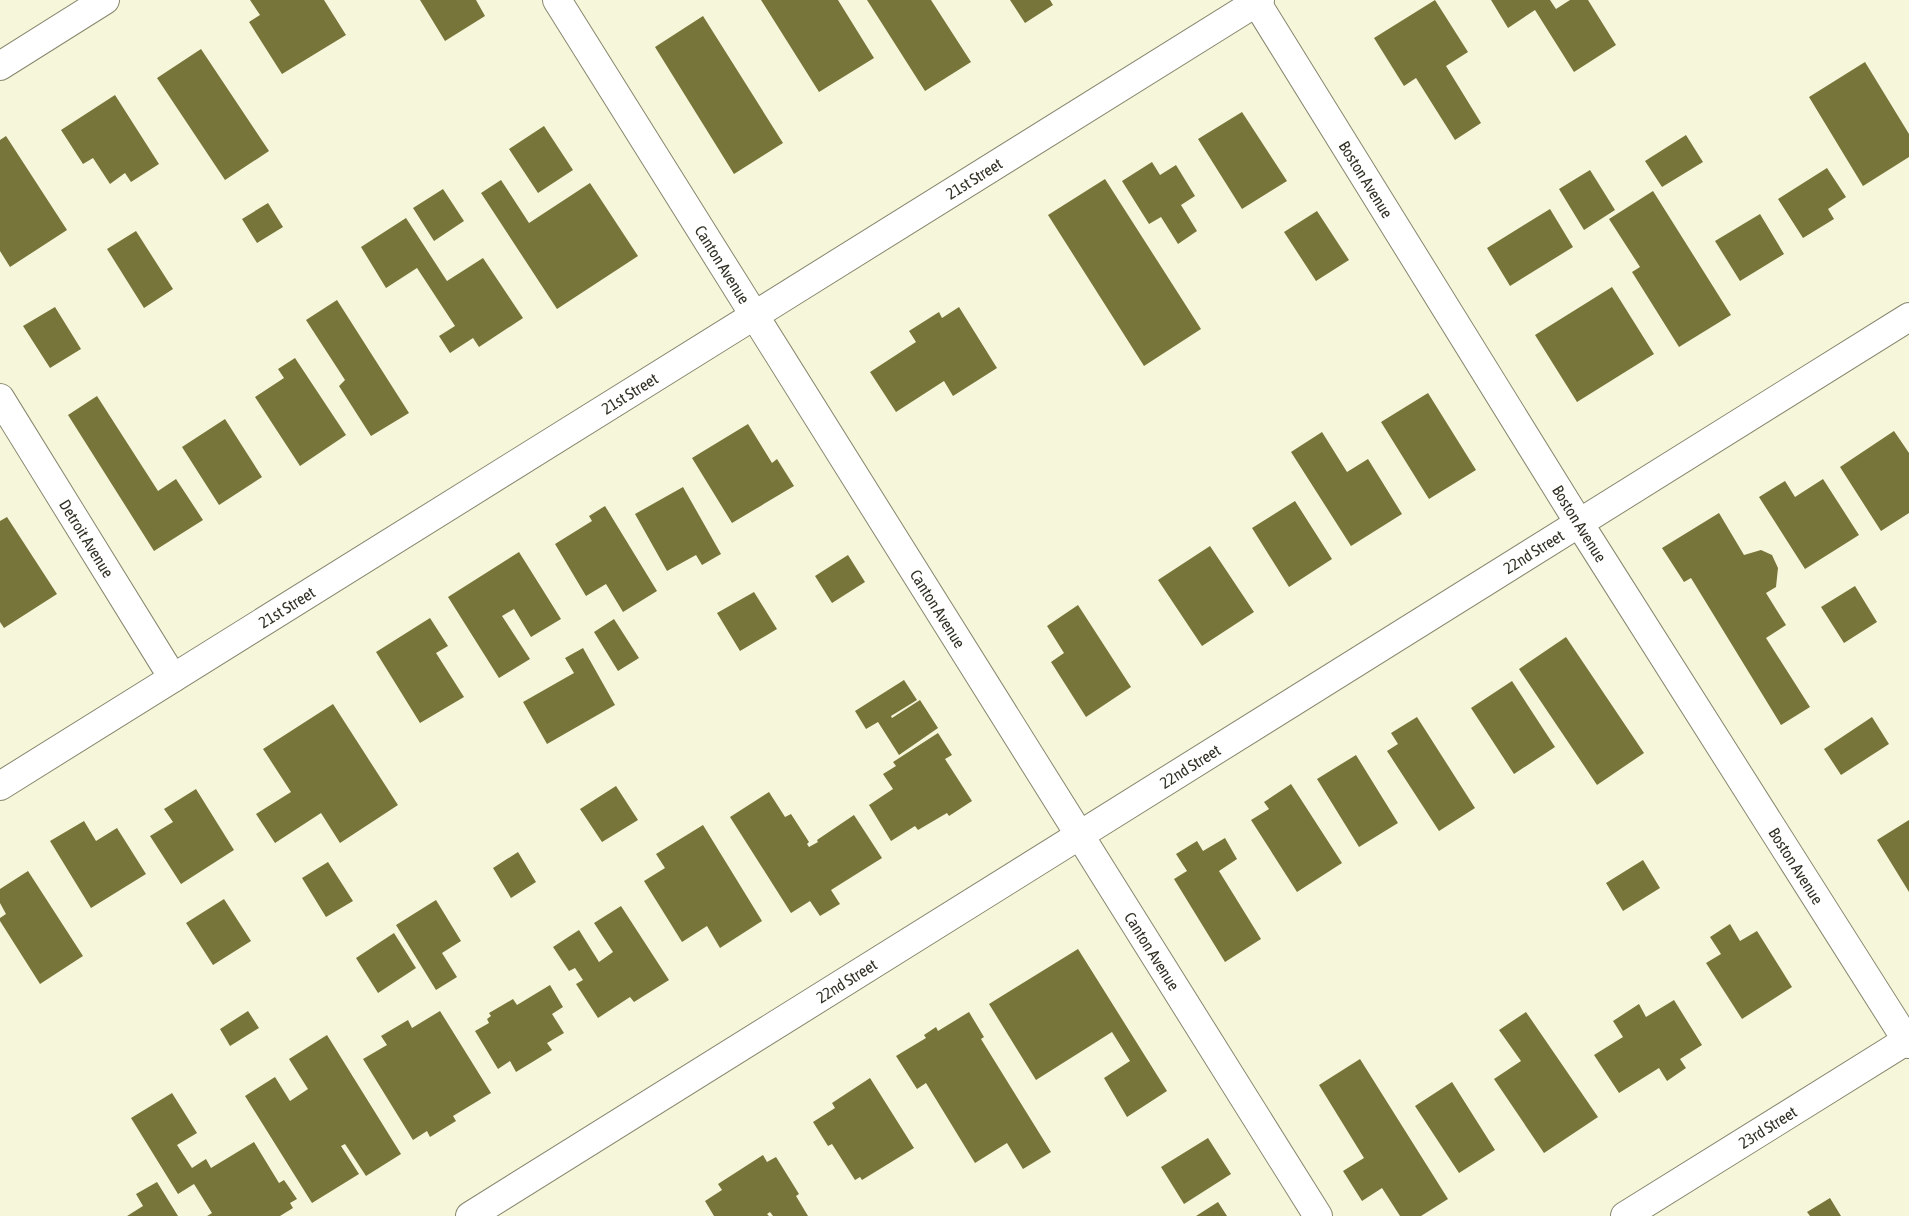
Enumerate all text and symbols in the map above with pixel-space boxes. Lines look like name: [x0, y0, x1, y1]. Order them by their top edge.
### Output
street label: Boston Avenue: [1336, 138, 1397, 221]
street label: 21st Street: [943, 154, 1006, 203]
street label: Canton Avenue: [691, 222, 754, 307]
street label: 21st Street: [598, 369, 661, 418]
street label: Boston Avenue: [1549, 482, 1610, 565]
street label: Detroit Avenue: [56, 496, 117, 580]
street label: 22nd Street: [1500, 526, 1567, 577]
street label: Canton Avenue: [907, 566, 969, 651]
street label: 21st Street: [255, 583, 318, 631]
street label: 22nd Street: [1157, 740, 1224, 792]
street label: Boston Avenue: [1765, 824, 1827, 907]
street label: Canton Avenue: [1121, 909, 1183, 993]
street label: 22nd Street: [813, 955, 880, 1006]
street label: 23rd Street: [1735, 1102, 1800, 1152]

